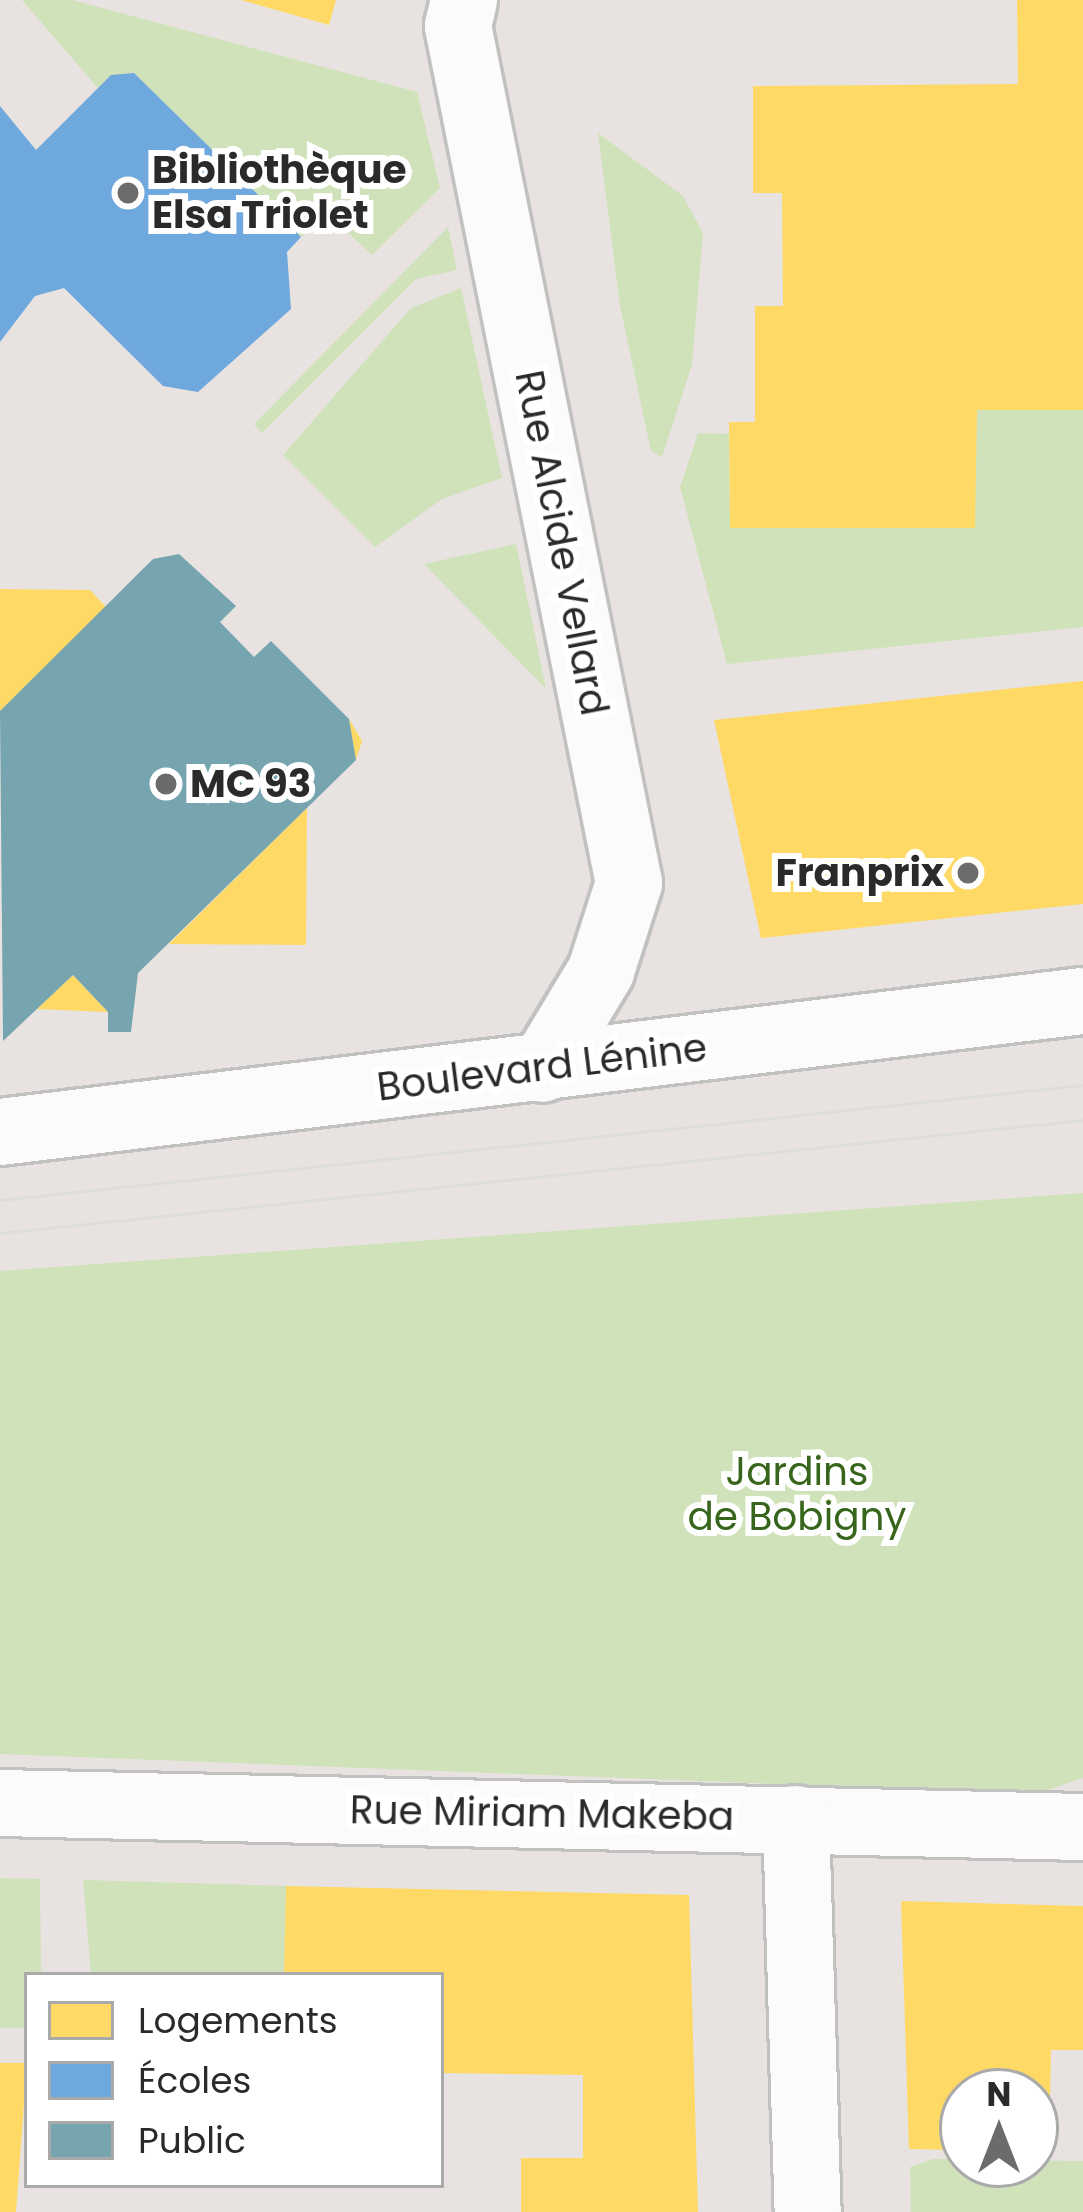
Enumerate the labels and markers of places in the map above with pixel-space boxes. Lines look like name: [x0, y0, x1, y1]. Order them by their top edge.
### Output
place label: Bibliothèque Elsa Triolet: [152, 148, 406, 239]
marker: Bibliothèque Elsa Triolet: [115, 180, 141, 206]
place label: MC 93: [190, 761, 311, 807]
marker: MC 93: [153, 771, 179, 797]
place label: Franprix: [776, 850, 944, 896]
marker: Franprix: [955, 860, 981, 886]

